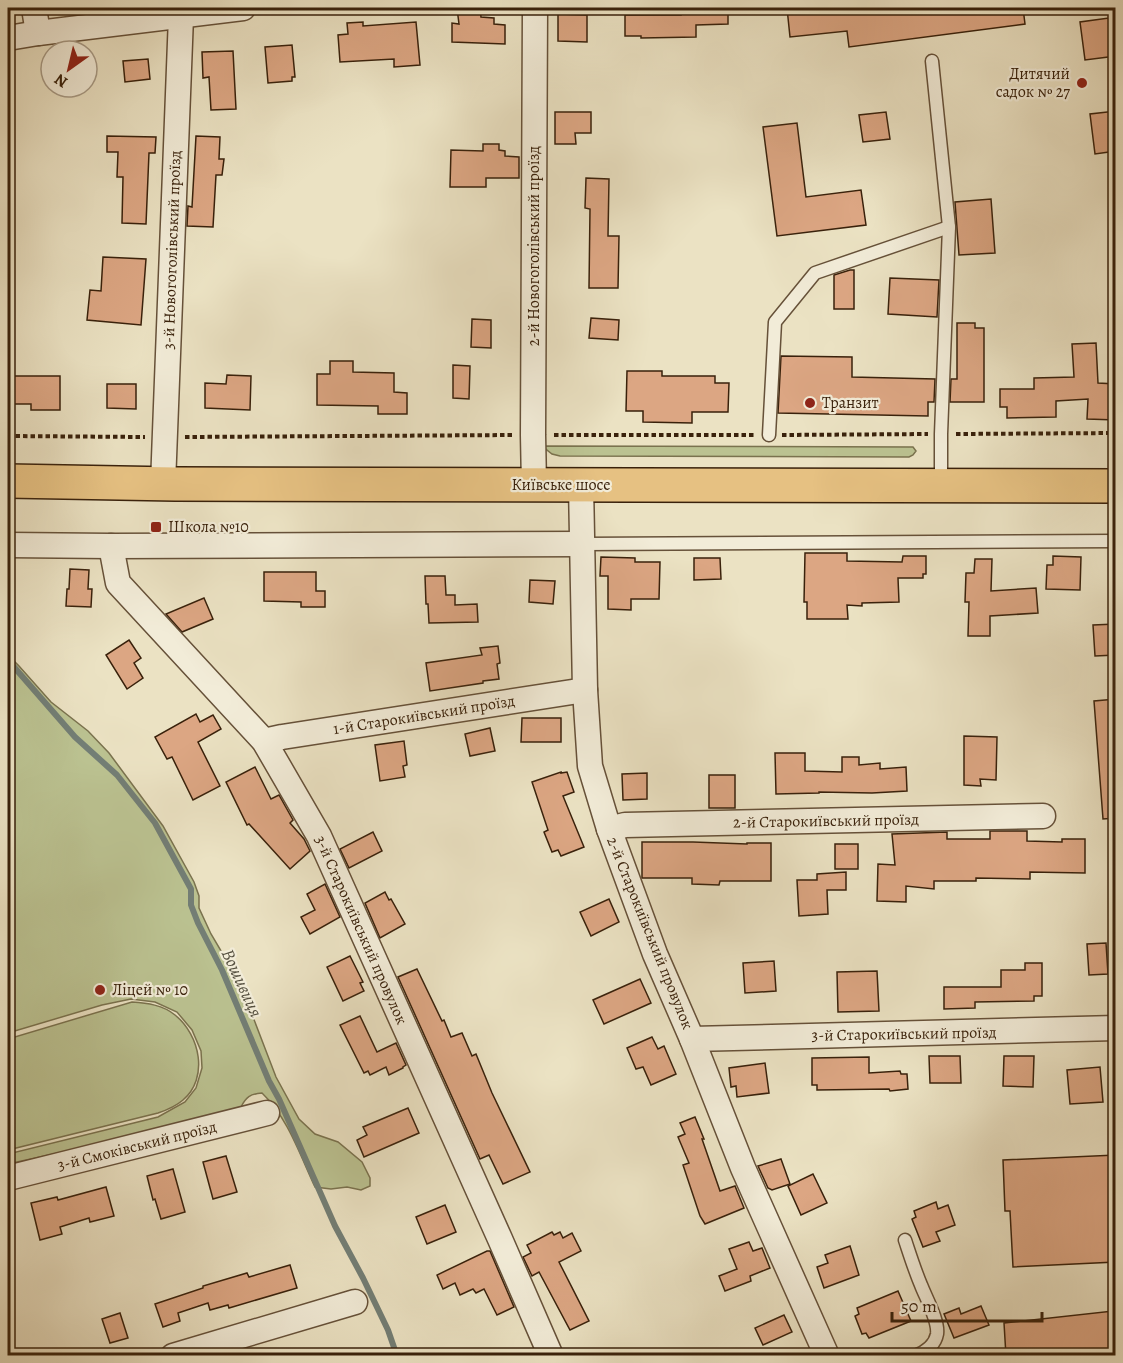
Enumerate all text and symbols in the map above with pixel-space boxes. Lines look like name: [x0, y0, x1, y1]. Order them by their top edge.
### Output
north arrow: [39, 39, 99, 99]
place label: Дитячий садок № 27: [996, 63, 1070, 103]
text: N: [50, 68, 72, 93]
marker: Дитячий садок № 27: [1075, 76, 1089, 90]
street label: 2-й Новогоголівський проїзд: [523, 146, 545, 346]
street label: 3-й Новогоголівський проїзд: [158, 150, 186, 350]
place label: Транзит: [822, 392, 879, 414]
marker: Транзит: [803, 396, 817, 410]
street label: Київське шосе: [511, 474, 611, 496]
place label: Школа №10: [168, 516, 249, 538]
marker: Школа №10: [149, 520, 163, 534]
street label: 1-й Старокиївський проїзд: [331, 690, 517, 740]
street label: 2-й Старокиївський проїзд: [733, 808, 919, 834]
street label: 3-й Старокиївський провулок: [309, 832, 413, 1028]
street label: 2-й Старокиївський провулок: [601, 833, 699, 1033]
water label: Вошивиця: [216, 945, 268, 1021]
place label: Ліцей № 10: [112, 979, 188, 1001]
marker: Ліцей № 10: [93, 983, 107, 997]
street label: 3-й Старокиївський проїзд: [811, 1021, 997, 1047]
street label: 3-й Смоківський проїзд: [55, 1116, 219, 1176]
scale bar: [892, 1285, 1042, 1323]
text: 50 m: [901, 1294, 937, 1318]

